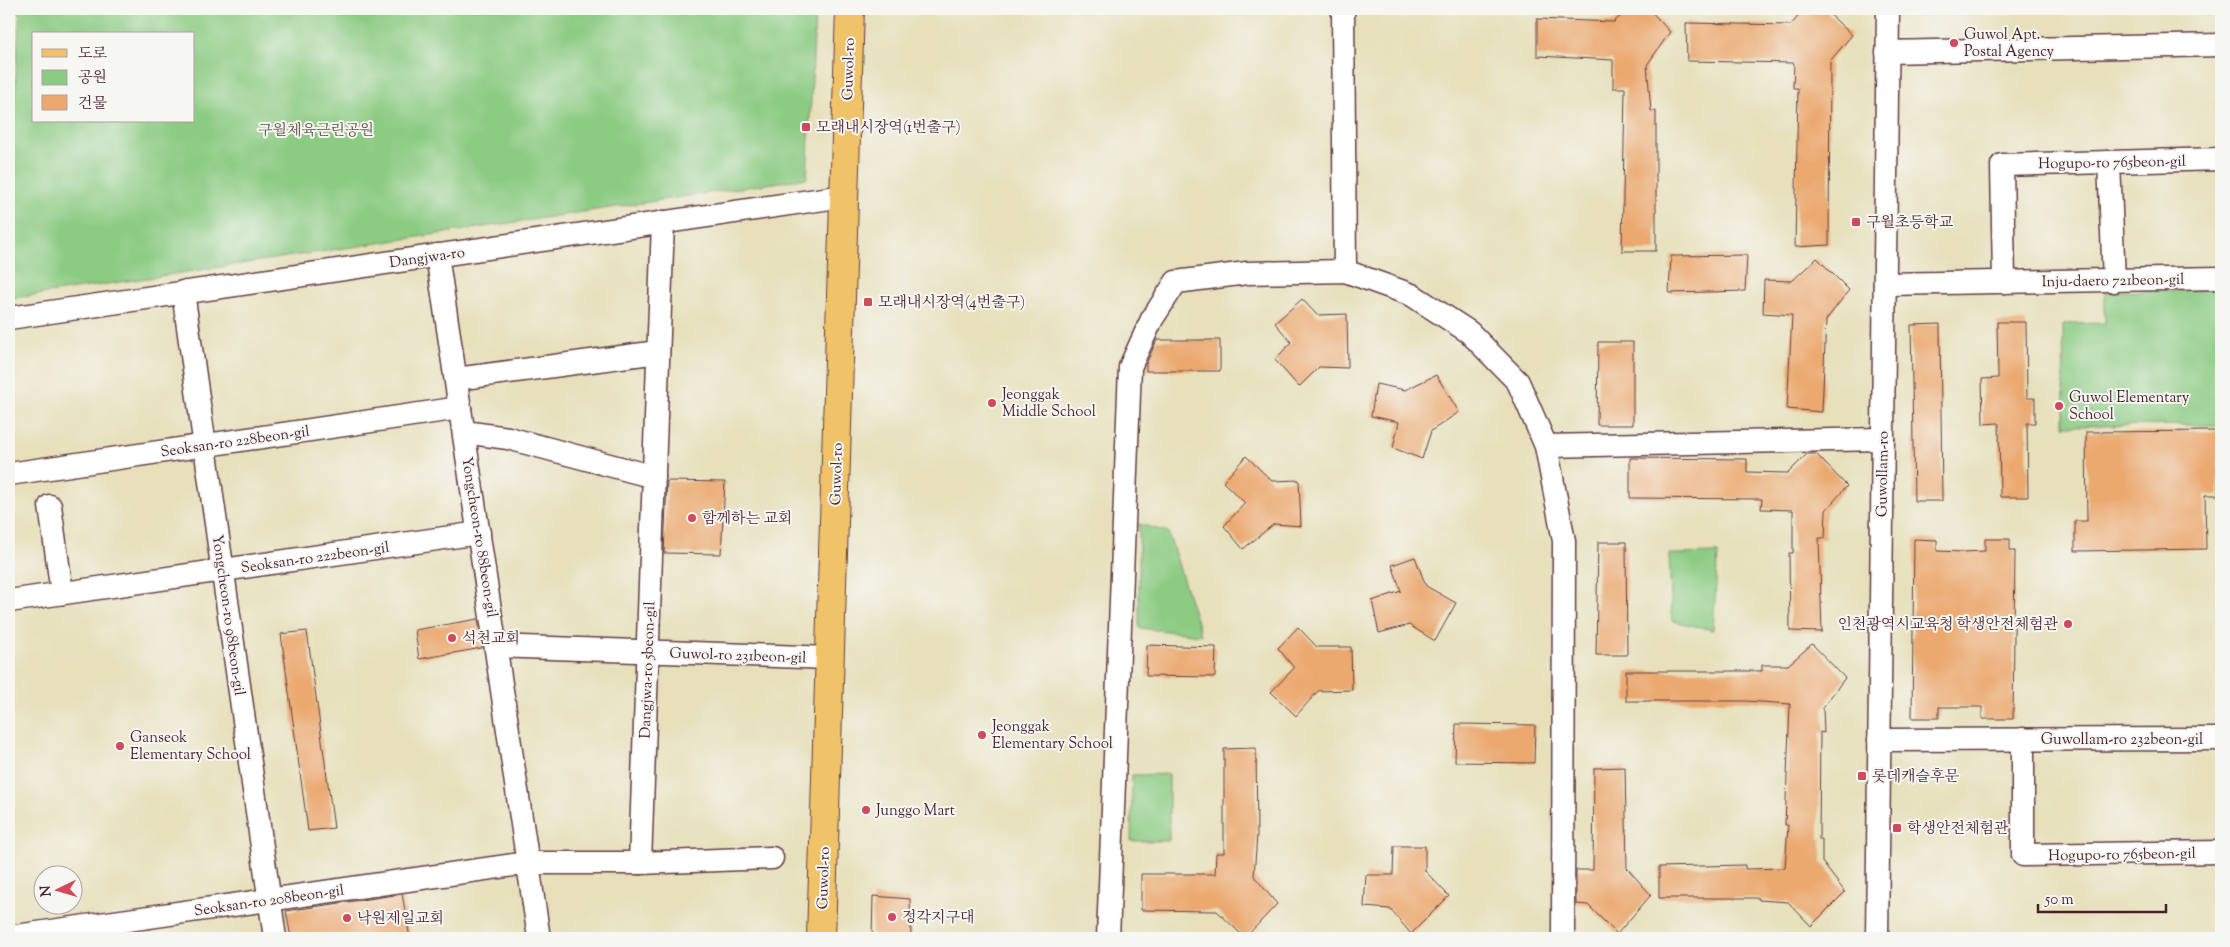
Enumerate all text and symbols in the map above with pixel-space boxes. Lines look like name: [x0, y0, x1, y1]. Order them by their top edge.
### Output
place label: Guwol Apt. Postal Agency: [1964, 25, 2055, 63]
legend: [32, 32, 195, 122]
street label: Guwol-ro: [838, 37, 861, 101]
marker: Guwol Apt. Postal Agency: [1948, 37, 1960, 49]
text: 도로: [78, 44, 107, 65]
text: 공원: [78, 68, 107, 89]
text: 건물: [78, 94, 107, 115]
place label: 모래내시장역(1번출구): [816, 118, 961, 139]
park label: 구월체육근린공원: [258, 121, 374, 142]
marker: 모래내시장역(1번출구): [800, 121, 812, 133]
street label: Hogupo-ro 765beon-gil: [2038, 152, 2186, 175]
place label: 구월초등학교: [1866, 213, 1953, 234]
marker: 구월초등학교: [1850, 216, 1862, 228]
street label: Dangjwa-ro: [388, 243, 466, 274]
street label: Inju-daero 721beon-gil: [2041, 270, 2185, 293]
place label: 모래내시장역(4번출구): [878, 293, 1025, 314]
marker: 모래내시장역(4번출구): [862, 296, 874, 308]
place label: Jeonggak Middle School: [1001, 385, 1096, 423]
place label: Guwol Elementary School: [2069, 388, 2190, 426]
marker: Jeonggak Middle School: [986, 397, 998, 409]
marker: Guwol Elementary School: [2053, 400, 2065, 412]
street label: Seoksan-ro 228beon-gil: [159, 422, 311, 463]
street label: Guwollam-ro: [1872, 431, 1895, 517]
street label: Guwol-ro: [826, 442, 849, 506]
street label: Yongcheon-ro 88beon-gil: [455, 455, 502, 619]
place label: 함께하는 교회: [702, 509, 792, 530]
marker: 함께하는 교회: [686, 512, 698, 524]
street label: Yongcheon-ro 98beon-gil: [206, 533, 249, 697]
street label: Seoksan-ro 222beon-gil: [240, 538, 391, 579]
street label: Dangjwa-ro 5beon-gil: [636, 601, 661, 739]
place label: 인천광역시교육청 학생안전체험관: [1837, 615, 2059, 636]
marker: 인천광역시교육청 학생안전체험관: [2062, 618, 2074, 630]
place label: 석천교회: [462, 629, 520, 650]
marker: 석천교회: [446, 632, 458, 644]
street label: Guwol-ro 231beon-gil: [669, 644, 807, 669]
place label: Jeonggak Elementary School: [991, 717, 1113, 755]
place label: Ganseok Elementary School: [130, 728, 251, 766]
marker: Jeonggak Elementary School: [976, 729, 988, 741]
street label: Guwollam-ro 232beon-gil: [2041, 730, 2203, 751]
marker: Ganseok Elementary School: [114, 740, 126, 752]
place label: 롯데캐슬후문: [1872, 767, 1959, 788]
marker: 롯데캐슬후문: [1856, 770, 1868, 782]
place label: Junggo Mart: [875, 801, 955, 822]
marker: Junggo Mart: [860, 804, 872, 816]
place label: 학생안전체험관: [1907, 819, 2009, 840]
marker: 학생안전체험관: [1891, 822, 1903, 834]
street label: Hogupo-ro 765beon-gil: [2048, 844, 2196, 867]
street label: Guwol-ro: [813, 846, 836, 910]
north arrow: [32, 864, 82, 914]
street label: Seoksan-ro 208beon-gil: [193, 881, 346, 922]
scale bar: [2038, 882, 2165, 914]
text: N: [37, 885, 57, 897]
text: 50 m: [2044, 890, 2074, 911]
place label: 정각지구대: [902, 908, 974, 929]
place label: 낙원제일교회: [357, 909, 444, 930]
marker: 정각지구대: [886, 911, 898, 923]
marker: 낙원제일교회: [341, 912, 353, 924]

